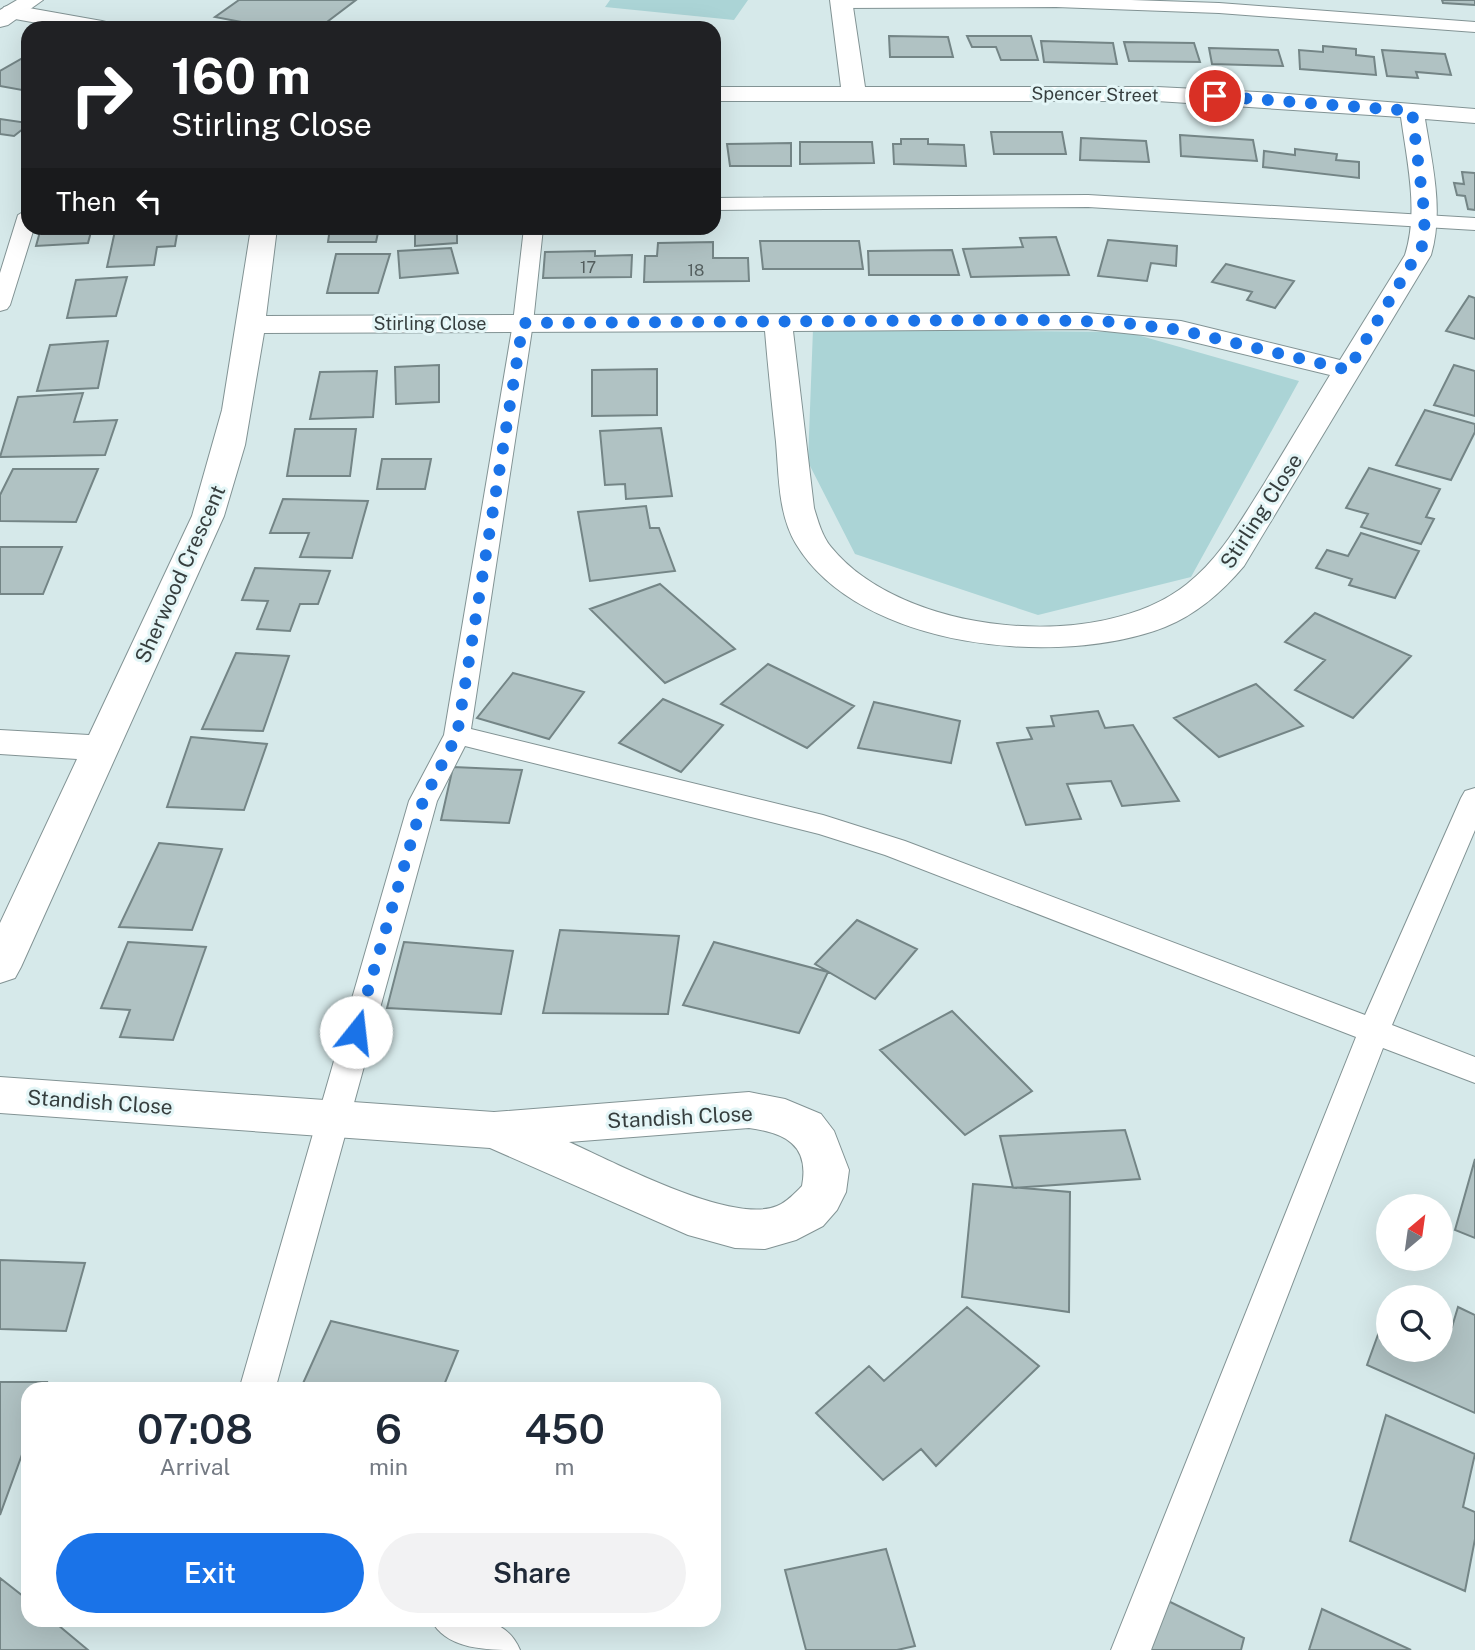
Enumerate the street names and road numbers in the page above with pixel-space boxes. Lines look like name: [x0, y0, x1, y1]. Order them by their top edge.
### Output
street label: Spencer Street: [1031, 82, 1159, 106]
street label: Stirling Close: [373, 313, 487, 334]
street label: Stirling Close: [1215, 449, 1307, 573]
street label: Sherwood Crescent: [130, 481, 230, 667]
street label: Standish Close: [26, 1084, 174, 1120]
street label: Standish Close: [607, 1101, 753, 1133]

